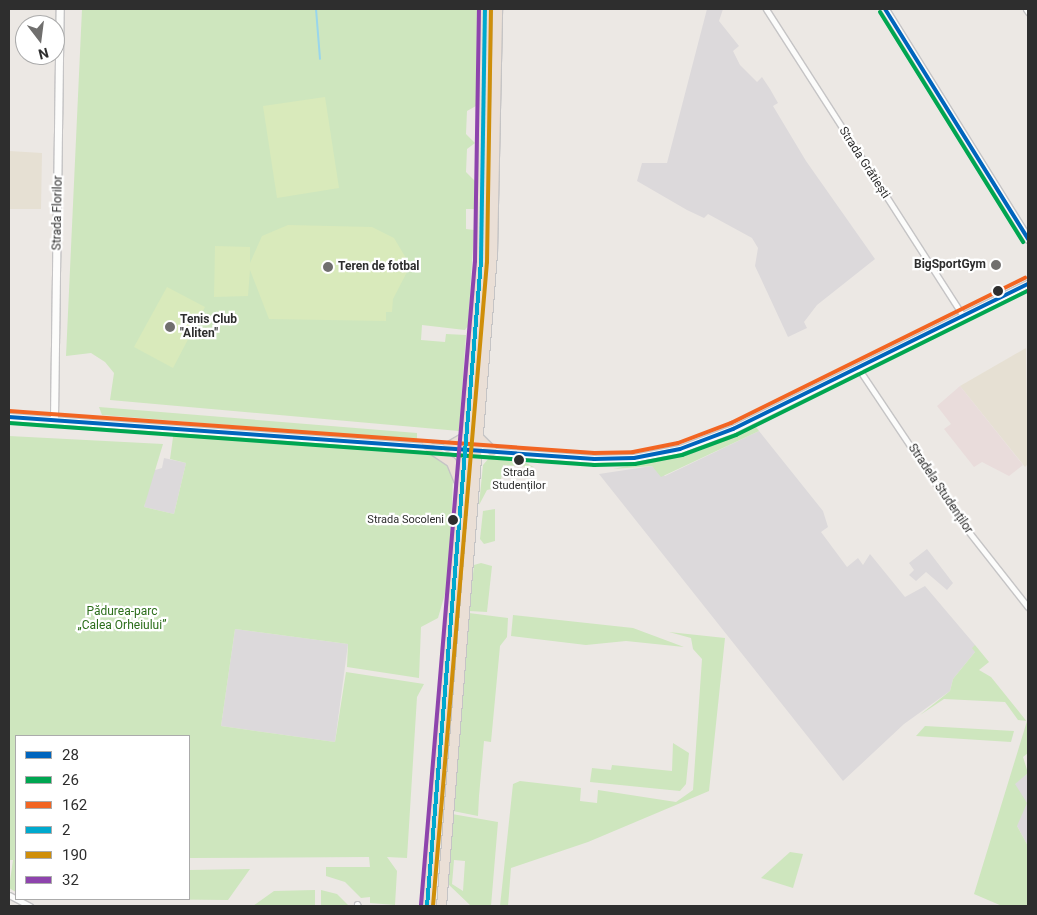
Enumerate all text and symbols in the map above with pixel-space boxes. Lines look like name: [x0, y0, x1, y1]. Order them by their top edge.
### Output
north arrow: [15, 15, 65, 65]
text: N: [37, 45, 50, 63]
street label: Strada Grătiești: [836, 125, 892, 201]
street label: Strada Florilor: [50, 175, 66, 251]
place label: BigSportGym: [914, 258, 986, 272]
marker: BigSportGym: [990, 259, 1002, 271]
place label: Teren de fotbal: [338, 260, 420, 274]
marker: Teren de fotbal: [322, 261, 334, 273]
unlabelled marker: [993, 286, 1003, 296]
place label: Tenis Club "Aliten": [180, 313, 237, 341]
marker: Tenis Club "Aliten": [164, 321, 176, 333]
street label: Stradela Studenților: [905, 441, 975, 537]
marker: Strada Studenților: [514, 455, 524, 465]
place label: Strada Studenților: [492, 467, 546, 493]
place label: Strada Socoleni: [367, 513, 444, 527]
marker: Strada Socoleni: [448, 515, 458, 525]
park label: Pădurea-parc „Calea Orheiului”: [78, 605, 166, 633]
legend: [15, 735, 190, 900]
text: 28: [62, 746, 79, 764]
text: 26: [62, 771, 79, 789]
text: 162: [62, 796, 87, 814]
text: 2: [62, 821, 70, 839]
text: 190: [62, 846, 87, 864]
text: 32: [62, 871, 79, 889]

